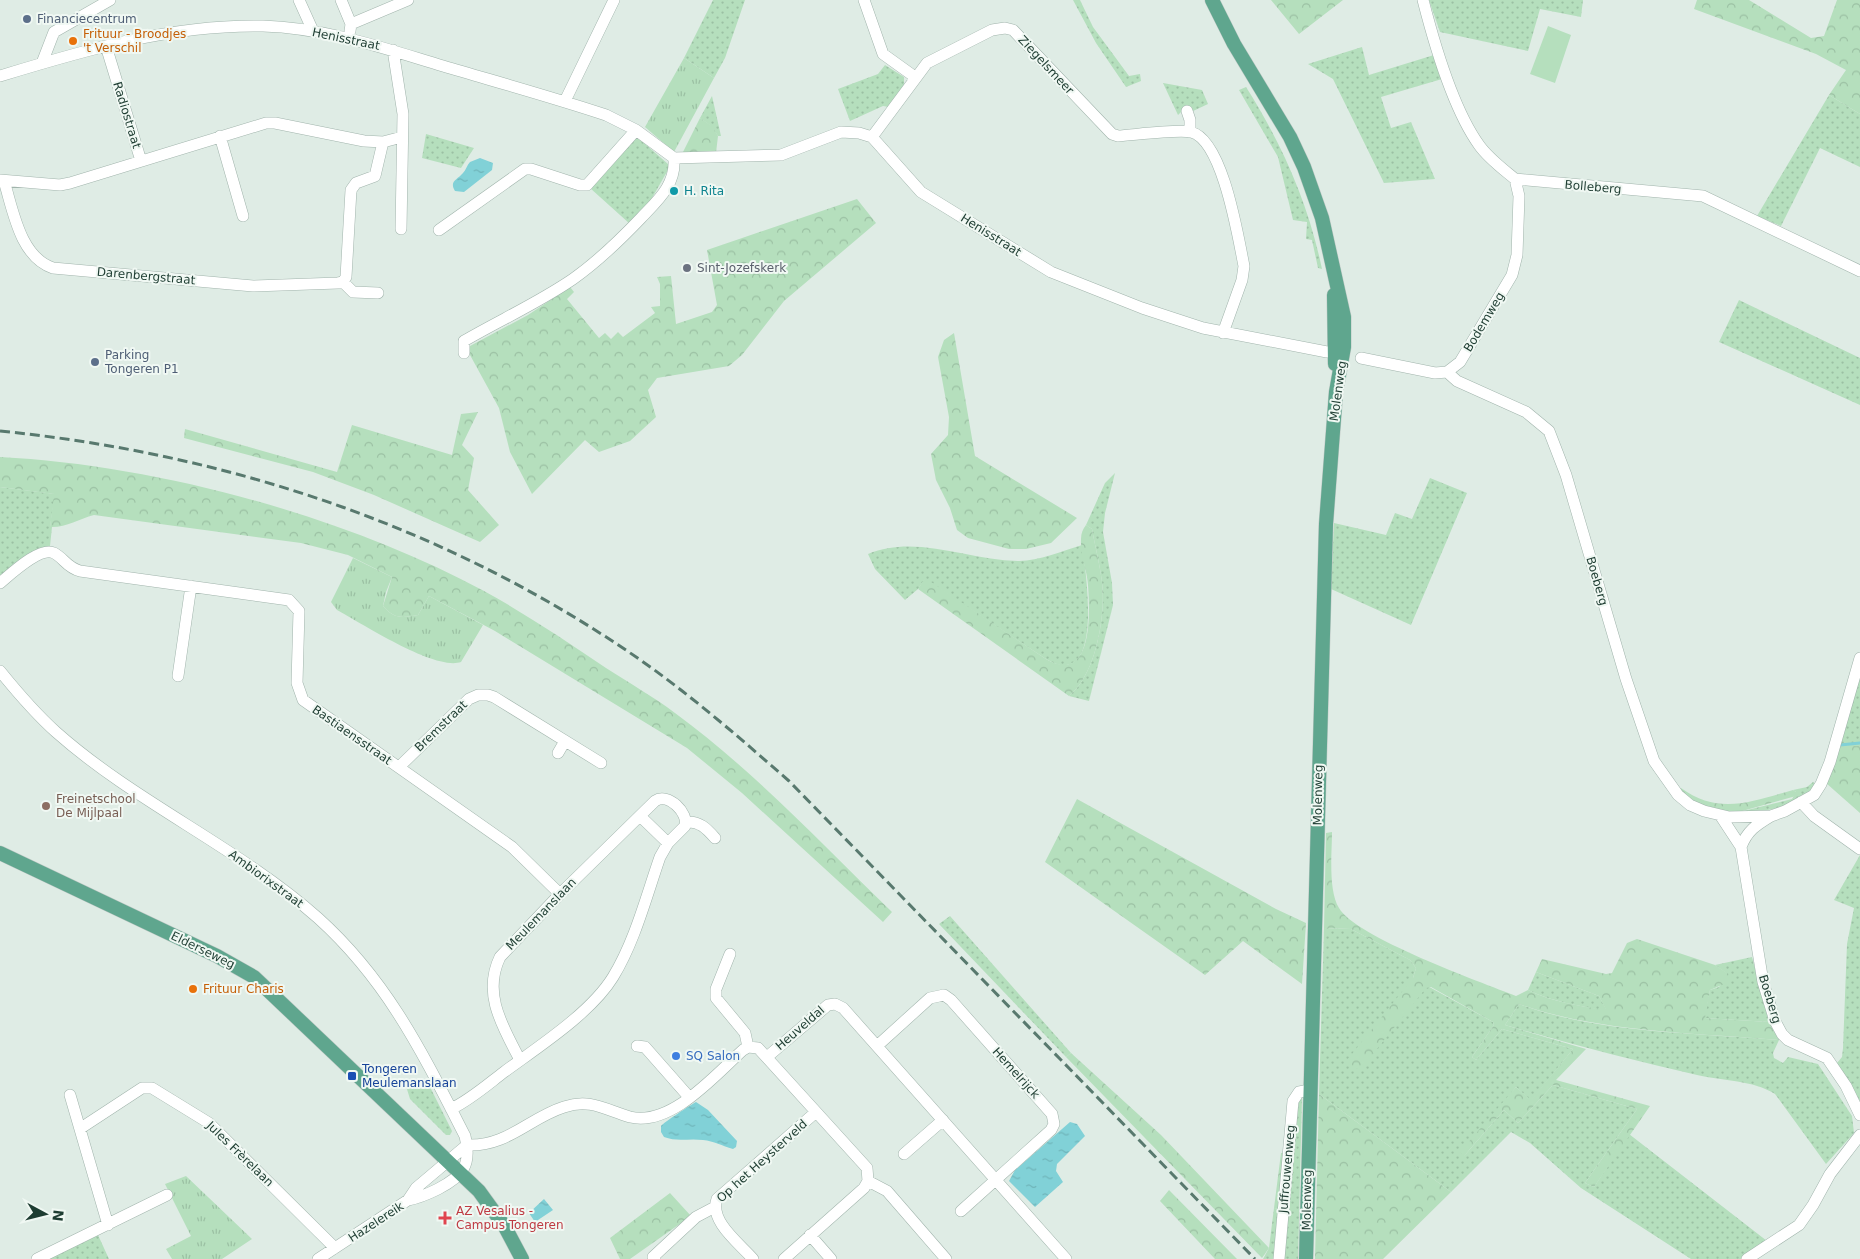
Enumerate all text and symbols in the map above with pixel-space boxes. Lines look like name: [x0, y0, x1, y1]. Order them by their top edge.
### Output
place label: Financiecentrum: [37, 12, 137, 26]
marker: Financiecentrum: [21, 13, 33, 25]
street label: Henisstraat: [311, 25, 381, 53]
place label: Frituur - Broodjes 't Verschil: [83, 27, 186, 55]
street label: Ziegelsmeer: [1015, 33, 1077, 97]
marker: Frituur - Broodjes 't Verschil: [67, 35, 79, 47]
street label: Radiostraat: [110, 80, 144, 150]
street label: Bolleberg: [1564, 178, 1622, 196]
place label: H. Rita: [684, 184, 724, 198]
marker: H. Rita: [668, 185, 680, 197]
street label: Henisstraat: [958, 211, 1024, 259]
place label: Sint-Jozefskerk: [697, 261, 786, 275]
marker: Sint-Jozefskerk: [681, 262, 693, 274]
street label: Darenbergstraat: [96, 265, 196, 287]
street label: Bodemweg: [1461, 290, 1507, 354]
place label: Parking Tongeren P1: [104, 348, 179, 376]
marker: Parking Tongeren P1: [89, 356, 101, 368]
street label: Molenweg: [1327, 360, 1349, 422]
street label: Boeberg: [1583, 555, 1611, 607]
street label: Bremstraat: [412, 697, 470, 754]
street label: Bastiaensstraat: [310, 702, 395, 768]
street label: Molenweg: [1310, 764, 1326, 826]
place label: Freinetschool De Mijlpaal: [56, 792, 136, 820]
marker: Freinetschool De Mijlpaal: [40, 800, 52, 812]
street label: Ambiorixstraat: [226, 847, 306, 911]
street label: Meulemanslaan: [503, 875, 579, 953]
street label: Elderseweg: [169, 929, 237, 971]
street label: Boeberg: [1756, 973, 1784, 1025]
place label: Frituur Charis: [203, 982, 284, 996]
marker: Frituur Charis: [187, 983, 199, 995]
street label: Heuveldal: [773, 1003, 827, 1053]
street label: Hemelrijck: [989, 1045, 1043, 1101]
place label: SQ Salon: [686, 1049, 740, 1063]
marker: SQ Salon: [670, 1050, 682, 1062]
place label: Tongeren Meulemanslaan: [361, 1062, 457, 1090]
marker: Tongeren Meulemanslaan: [346, 1070, 358, 1082]
street label: Op het Heysterveld: [714, 1117, 810, 1205]
street label: Jules Frèrelaan: [203, 1118, 276, 1190]
street label: Juffrouwenweg: [1276, 1124, 1298, 1215]
street label: Molenweg: [1299, 1169, 1315, 1231]
north arrow: [20, 1189, 70, 1239]
street label: Hazelereik: [346, 1199, 406, 1245]
place label: AZ Vesalius - Campus Tongeren: [456, 1204, 564, 1232]
text: N: [49, 1209, 67, 1222]
marker: AZ Vesalius - Campus Tongeren: [438, 1211, 452, 1225]

